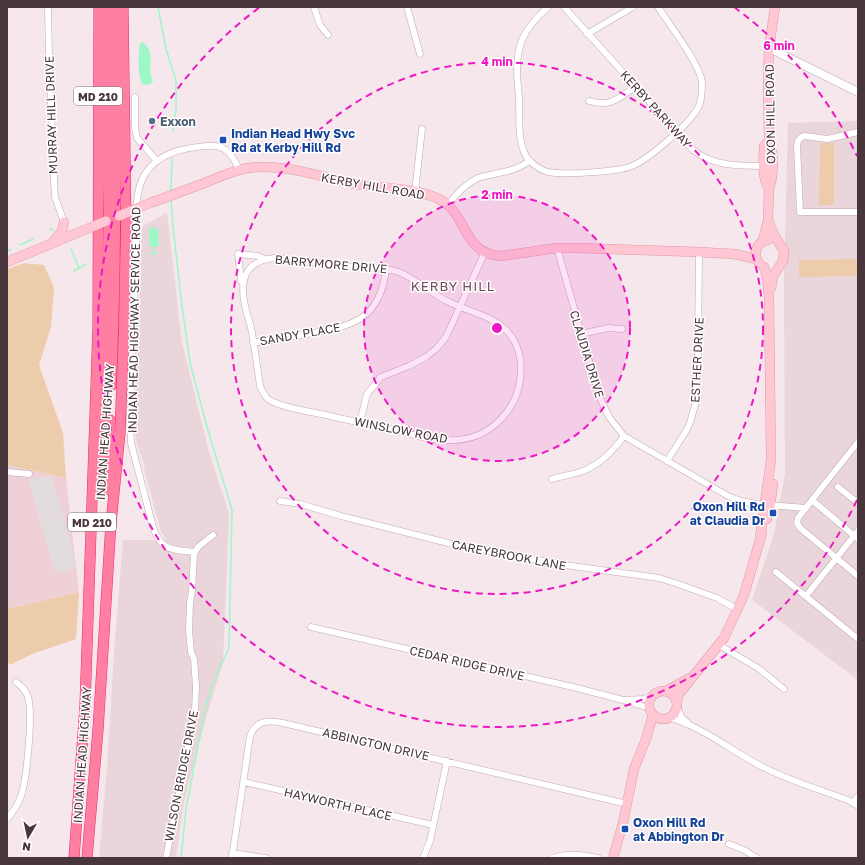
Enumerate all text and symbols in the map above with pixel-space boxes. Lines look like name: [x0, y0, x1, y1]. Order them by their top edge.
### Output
text: 6 min: [763, 38, 795, 53]
text: 4 min: [481, 54, 513, 69]
street label: MURRAY HILL DRIVE: [41, 56, 61, 174]
street label: OXON HILL ROAD: [762, 64, 778, 164]
street label: KERBY PARKWAY: [617, 67, 695, 151]
road number: MD 210: [74, 87, 122, 105]
place label: Exxon: [160, 114, 196, 129]
marker: Exxon: [147, 116, 157, 126]
place label: Indian Head Hwy Svc Rd at Kerby Hill Rd: [231, 126, 355, 155]
marker: Indian Head Hwy Svc Rd at Kerby Hill Rd: [218, 135, 228, 145]
street label: KERBY HILL ROAD: [320, 170, 426, 202]
text: 2 min: [481, 187, 513, 202]
street label: INDIAN HEAD HIGHWAY SERVICE ROAD: [125, 207, 143, 433]
street label: BARRYMORE DRIVE: [274, 252, 388, 276]
district label: KERBY HILL: [411, 278, 495, 294]
street label: CLAUDIA DRIVE: [567, 308, 607, 400]
street label: ESTHER DRIVE: [687, 317, 707, 403]
street label: SANDY PLACE: [258, 320, 342, 348]
centre of rings: [490, 321, 504, 335]
street label: INDIAN HEAD HIGHWAY: [93, 363, 117, 501]
street label: WINSLOW ROAD: [353, 414, 449, 446]
place label: Oxon Hill Rd at Claudia Dr: [690, 499, 765, 528]
marker: Oxon Hill Rd at Claudia Dr: [768, 508, 778, 518]
road number: MD 210: [68, 513, 116, 531]
street label: CAREYBROOK LANE: [451, 537, 567, 573]
street label: CEDAR RIDGE DRIVE: [408, 642, 526, 684]
street label: INDIAN HEAD HIGHWAY: [70, 686, 94, 824]
street label: WILSON BRIDGE DRIVE: [161, 709, 201, 843]
street label: ABBINGTON DRIVE: [321, 724, 431, 764]
street label: HAYWORTH PLACE: [283, 784, 393, 824]
place label: Oxon Hill Rd at Abbington Dr: [633, 815, 725, 844]
north arrow: [8, 817, 48, 857]
marker: Oxon Hill Rd at Abbington Dr: [620, 824, 630, 834]
text: N: [21, 840, 32, 854]

